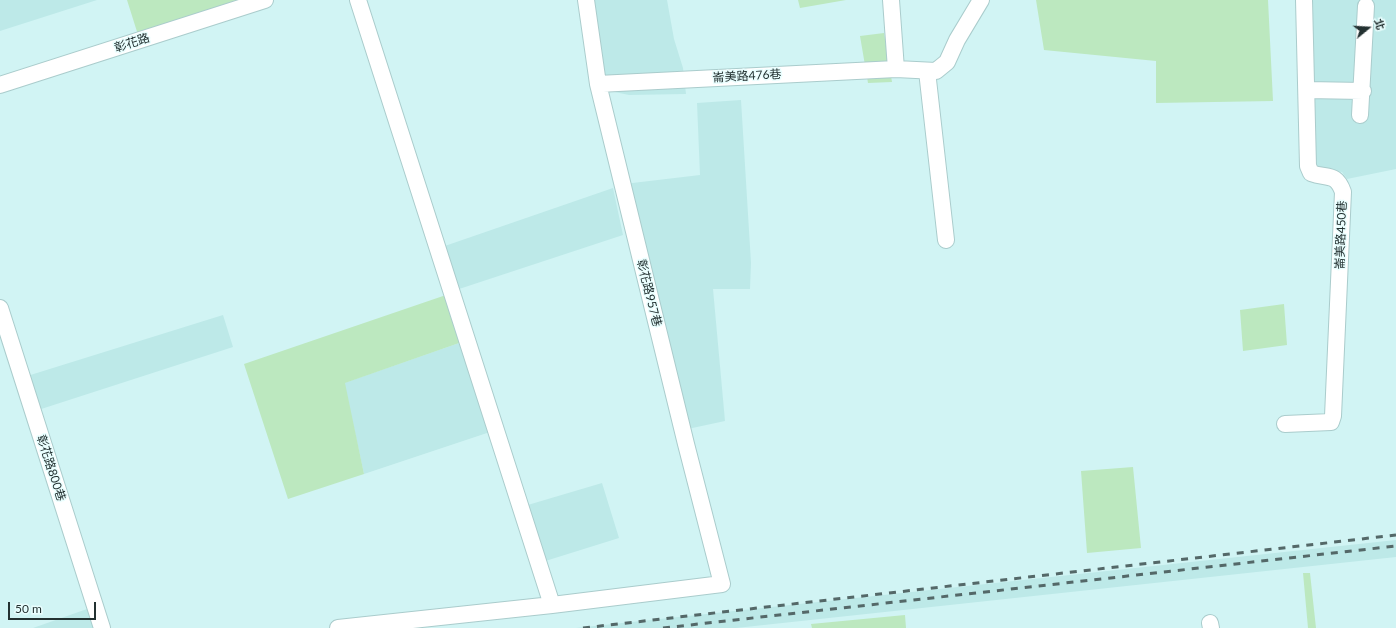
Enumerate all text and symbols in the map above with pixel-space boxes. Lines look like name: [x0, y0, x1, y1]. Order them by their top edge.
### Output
north arrow: [1348, 8, 1388, 48]
text: 北: [1372, 17, 1388, 31]
street label: 彰花路: [113, 31, 151, 55]
street label: 崙美路476巷: [712, 67, 782, 85]
street label: 崙美路450巷: [1333, 200, 1349, 270]
street label: 彰花路957巷: [634, 258, 664, 328]
street label: 彰花路800巷: [34, 433, 68, 503]
scale bar: [10, 594, 98, 620]
text: 50 m: [15, 601, 42, 616]

